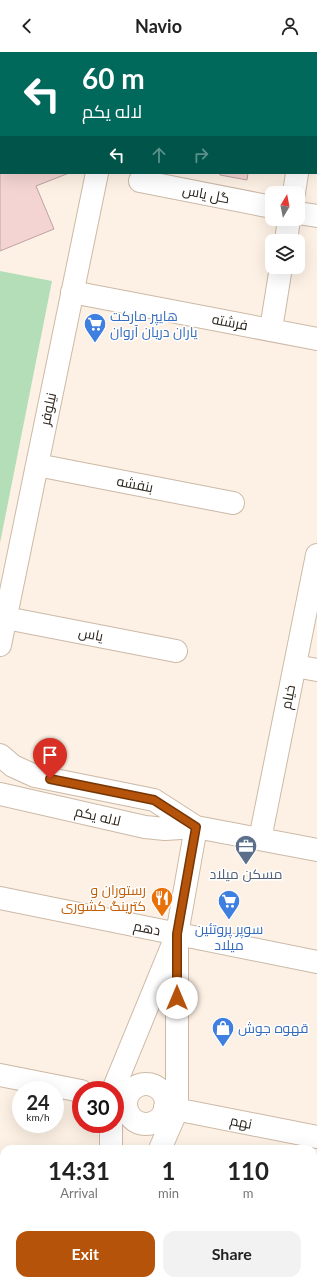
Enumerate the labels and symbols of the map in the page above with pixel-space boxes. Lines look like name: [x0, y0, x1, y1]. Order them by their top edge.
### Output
street label: گل یاس: [181, 181, 231, 206]
north arrow: [265, 186, 305, 226]
place label: هایپر مارکت یاران دریان آروان: [110, 307, 198, 340]
street label: فرشته: [211, 310, 250, 333]
supermarket icon: هایپر مارکت یاران دریان آروان: [82, 311, 108, 344]
street label: نیلوفر: [36, 391, 59, 428]
street label: بنفشه: [115, 472, 155, 495]
street label: یاس: [77, 623, 105, 644]
street label: خیام: [277, 683, 300, 711]
pin: [33, 738, 67, 779]
street label: لاله یکم: [73, 802, 123, 831]
office icon: مسکن میلاد: [233, 833, 259, 866]
place label: مسکن میلاد: [210, 865, 282, 882]
place label: رستوران و کترینگ کشوری: [61, 881, 146, 914]
restaurant icon: رستوران و کترینگ کشوری: [149, 885, 175, 918]
supermarket icon: سوپر پروتئین میلاد: [216, 888, 242, 921]
street label: دهم: [132, 917, 162, 940]
place label: سوپر پروتئین میلاد: [195, 920, 263, 953]
position arrow: [156, 977, 198, 1019]
shop icon: قهوه جوش: [210, 1015, 236, 1048]
place label: قهوه جوش: [238, 1019, 308, 1036]
speed limit sign: 30: [72, 1081, 124, 1133]
street label: نهم: [228, 1111, 254, 1134]

